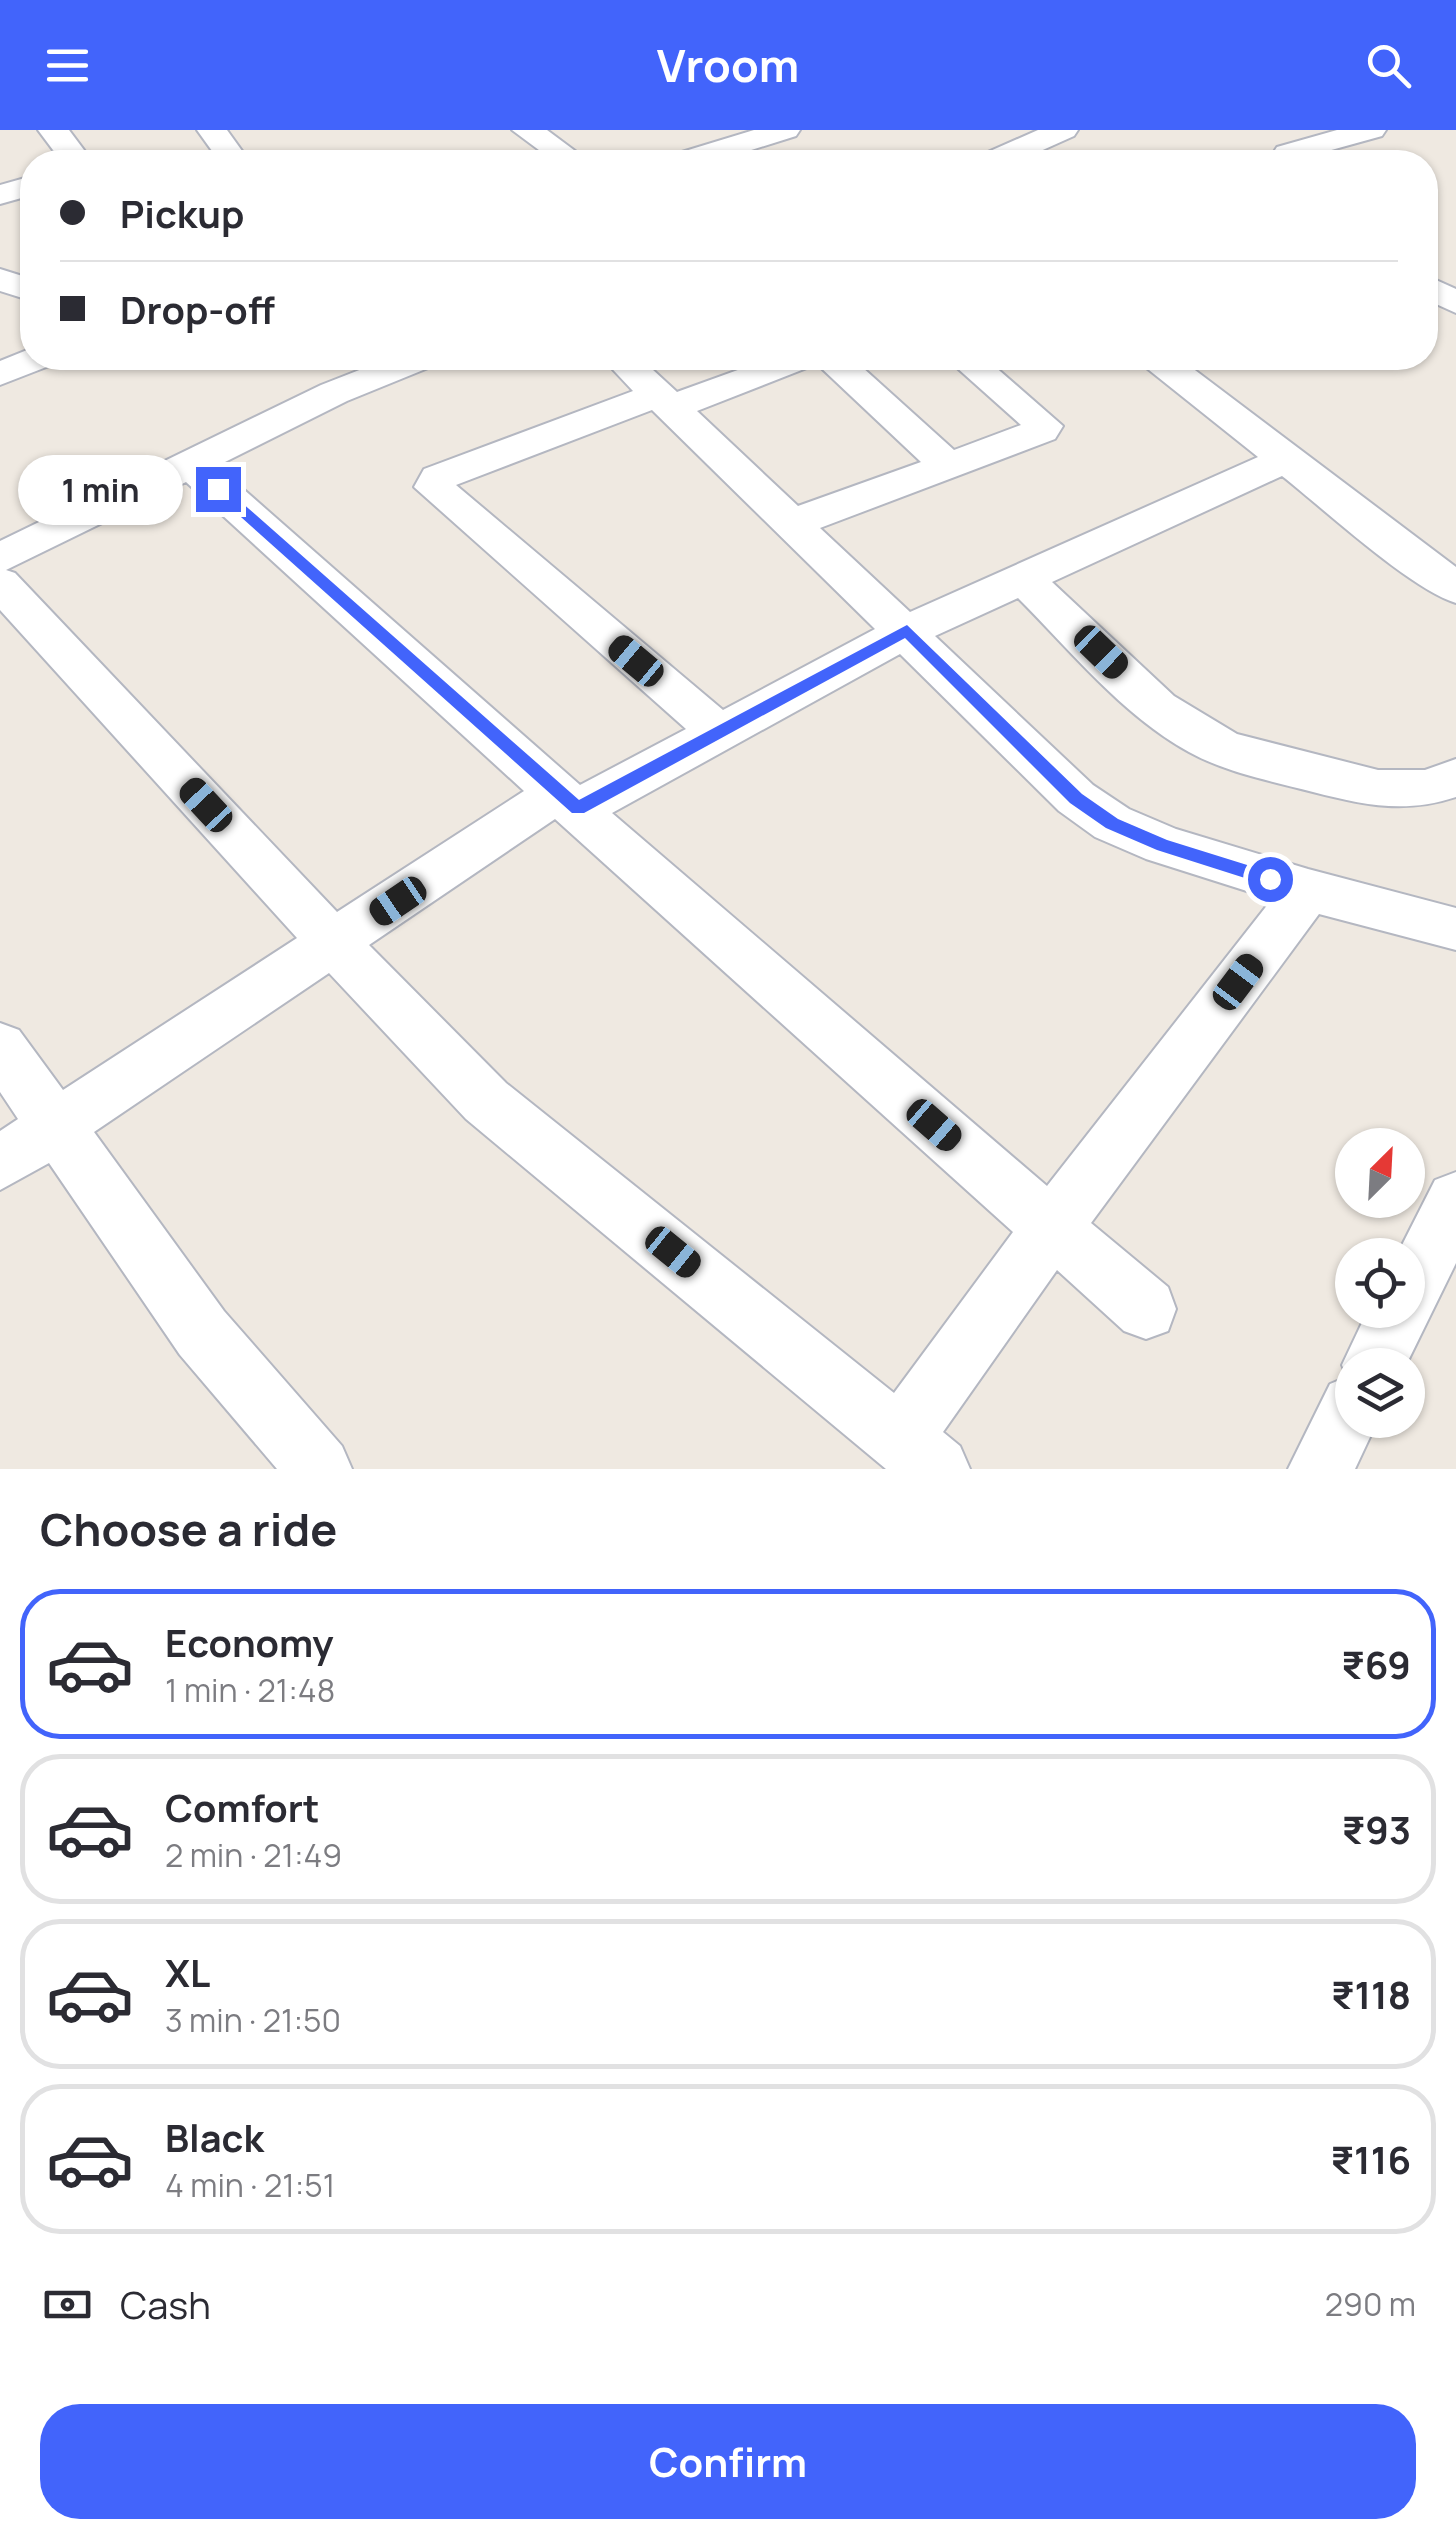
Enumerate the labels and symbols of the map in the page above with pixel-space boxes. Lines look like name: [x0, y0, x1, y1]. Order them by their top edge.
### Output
callout: 1 min: [18, 454, 183, 524]
route end: [196, 467, 241, 512]
car: [1069, 620, 1133, 684]
car: [603, 630, 669, 692]
car: [175, 773, 237, 837]
route start: [1248, 857, 1293, 902]
car: [365, 872, 431, 930]
car: [1208, 949, 1268, 1015]
car: [902, 1094, 966, 1156]
north arrow: [1335, 1128, 1425, 1218]
car: [640, 1221, 706, 1283]

